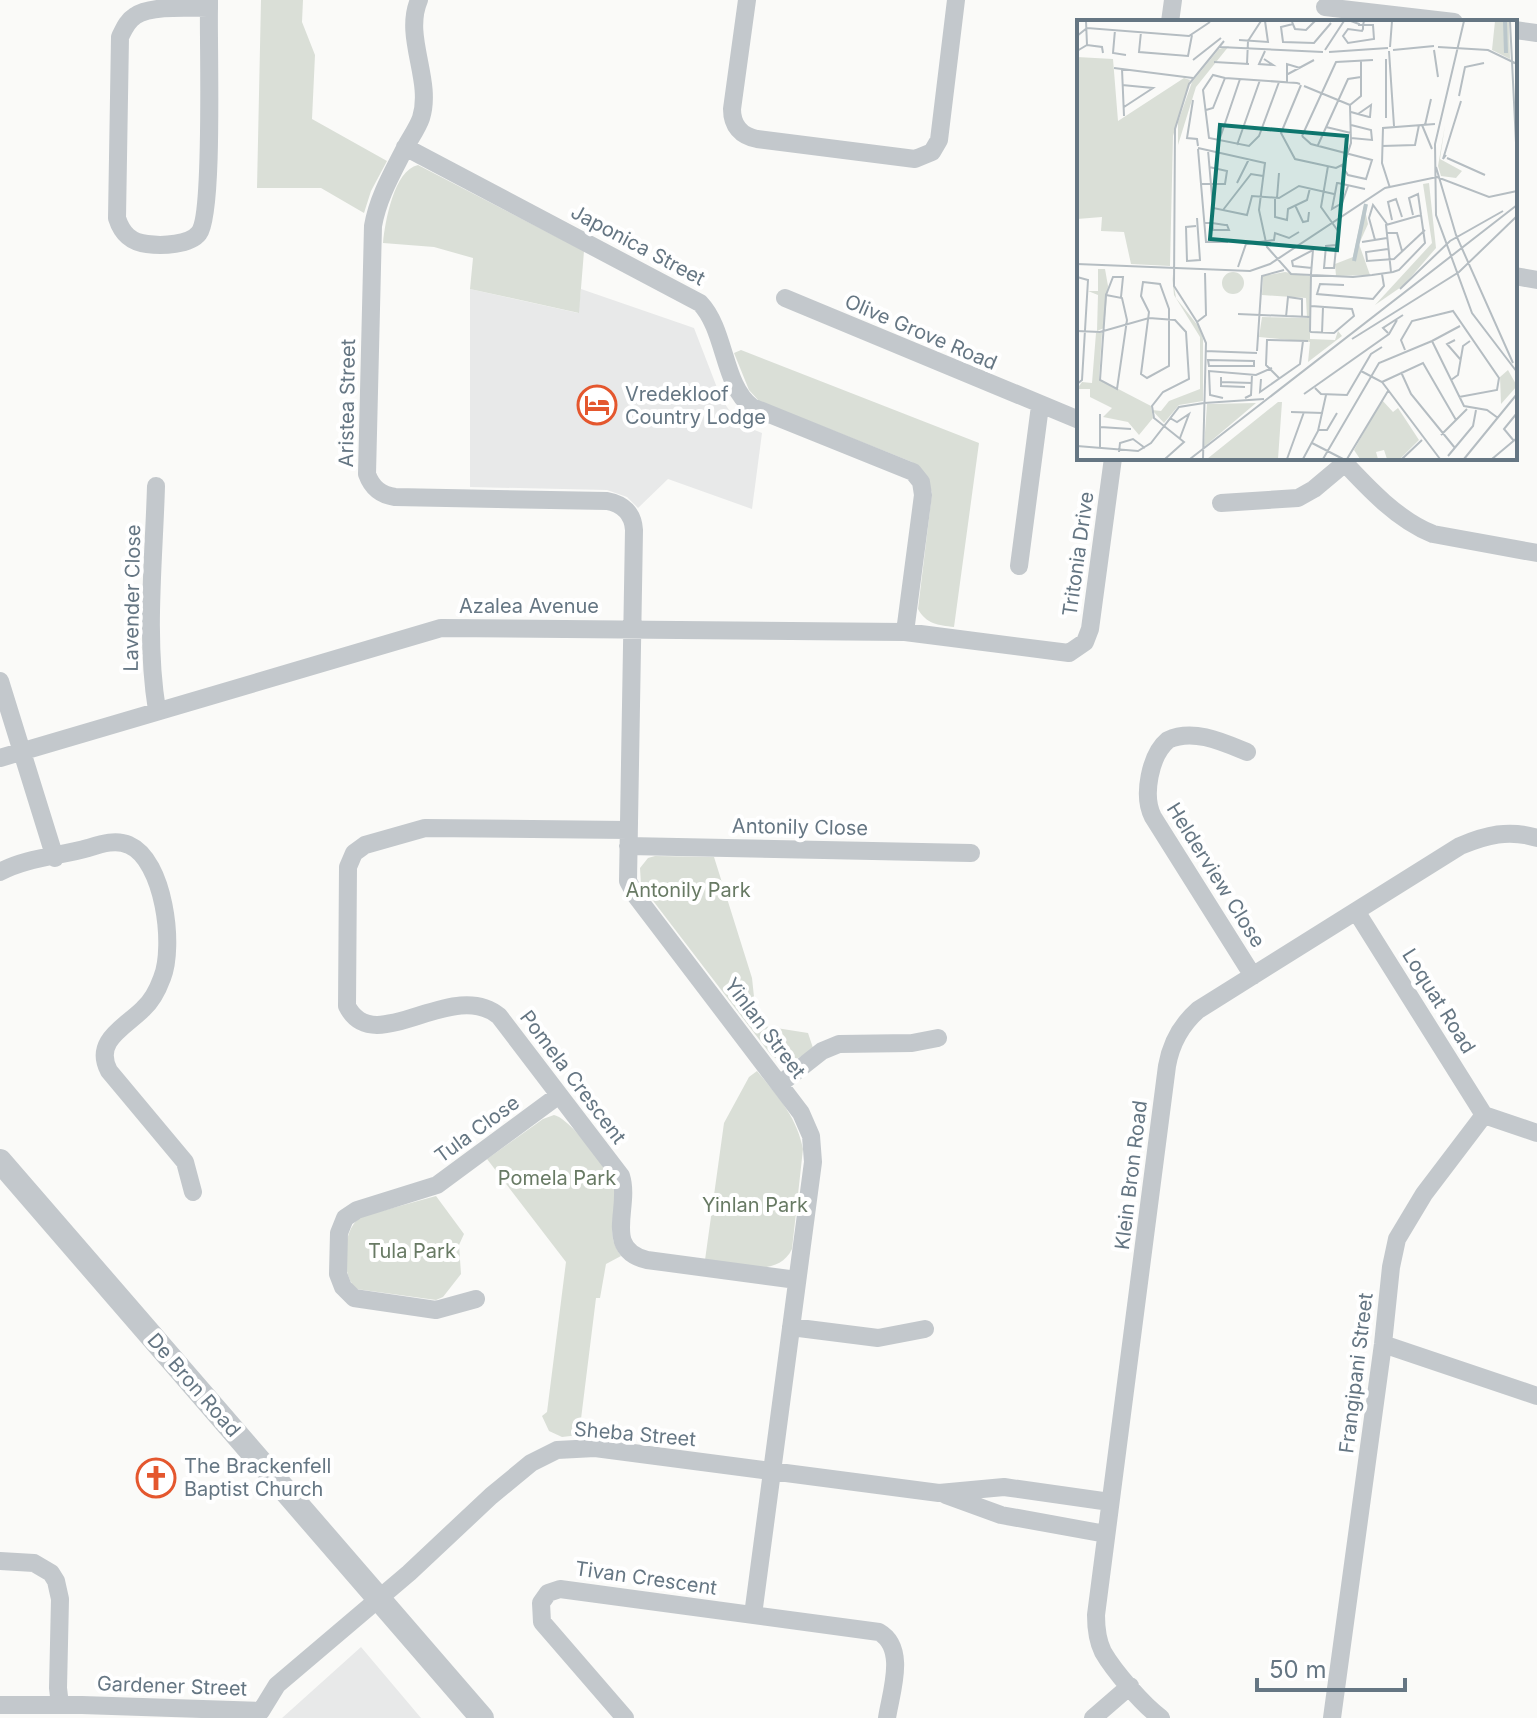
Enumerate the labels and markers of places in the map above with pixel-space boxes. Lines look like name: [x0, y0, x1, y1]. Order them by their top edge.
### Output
place label: Vredekloof Country Lodge: [625, 382, 766, 429]
hotel icon: Vredekloof Country Lodge: [576, 384, 618, 426]
place label: The Brackenfell Baptist Church: [184, 1454, 331, 1501]
church icon: The Brackenfell Baptist Church: [135, 1457, 177, 1499]

